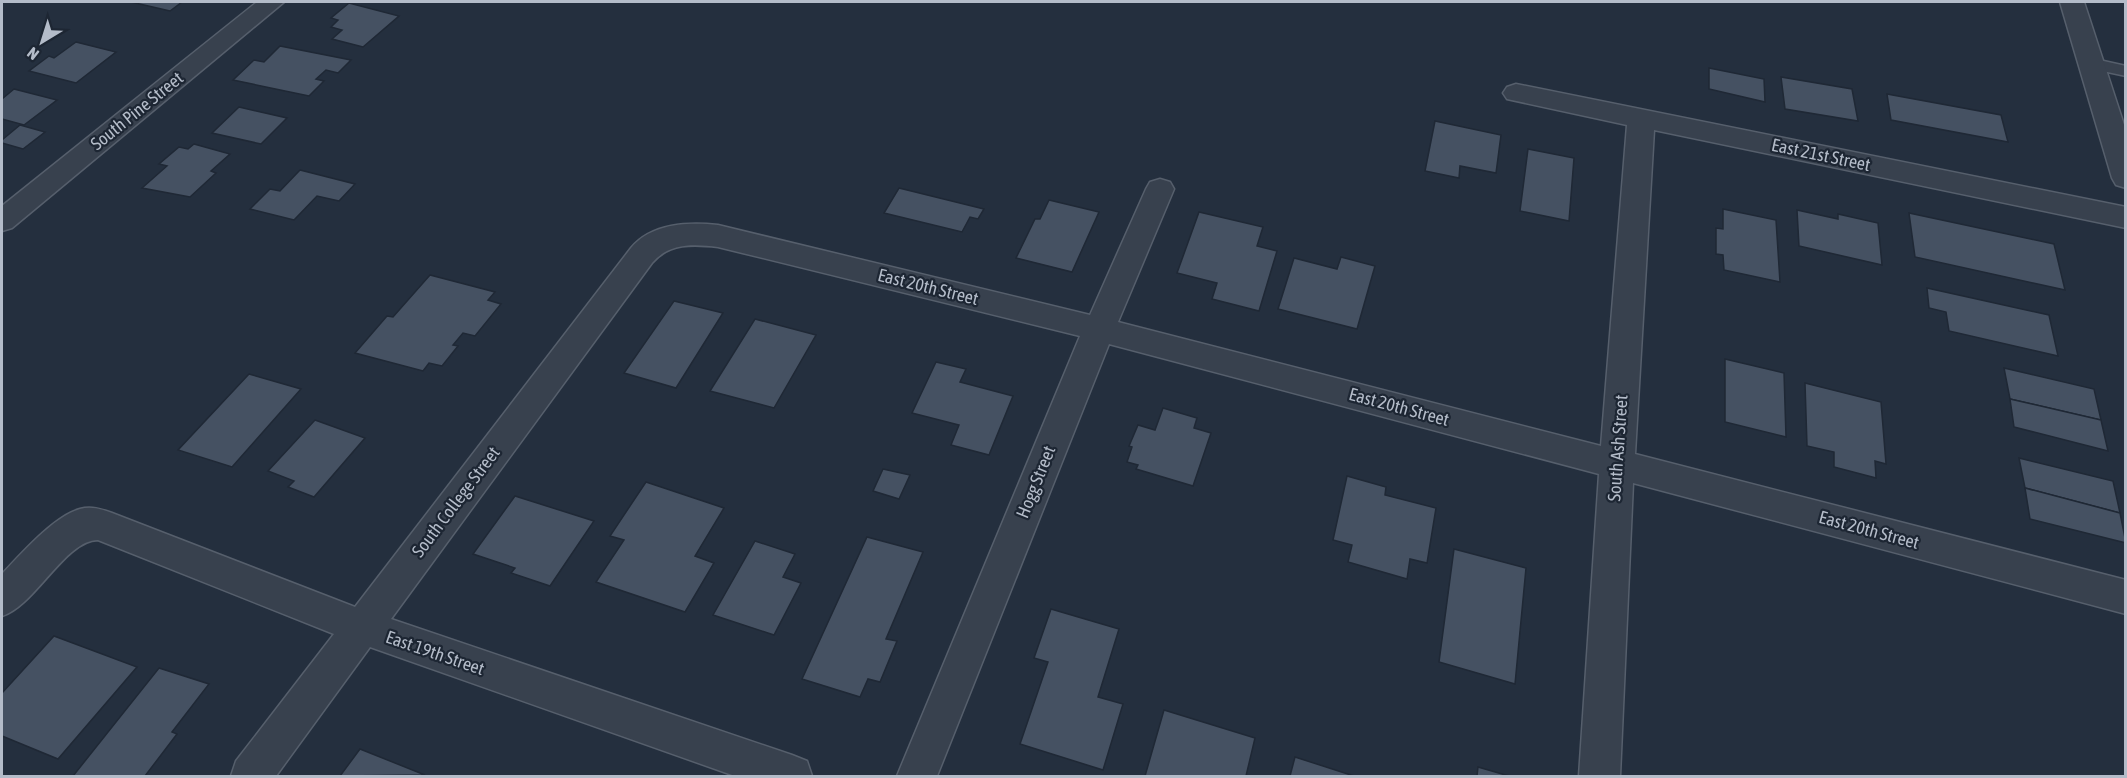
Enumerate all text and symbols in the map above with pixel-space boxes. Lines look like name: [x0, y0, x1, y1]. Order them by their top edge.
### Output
north arrow: [12, 12, 72, 72]
text: N: [23, 44, 42, 64]
street label: South Pine Street: [86, 67, 187, 154]
street label: East 21st Street: [1770, 134, 1872, 175]
street label: East 20th Street: [876, 264, 981, 309]
street label: East 20th Street: [1347, 383, 1452, 430]
street label: South Ash Street: [1603, 394, 1632, 502]
street label: South College Street: [407, 442, 504, 561]
street label: Hogg Street: [1012, 443, 1060, 521]
street label: East 20th Street: [1817, 506, 1922, 553]
street label: East 19th Street: [383, 626, 487, 679]

